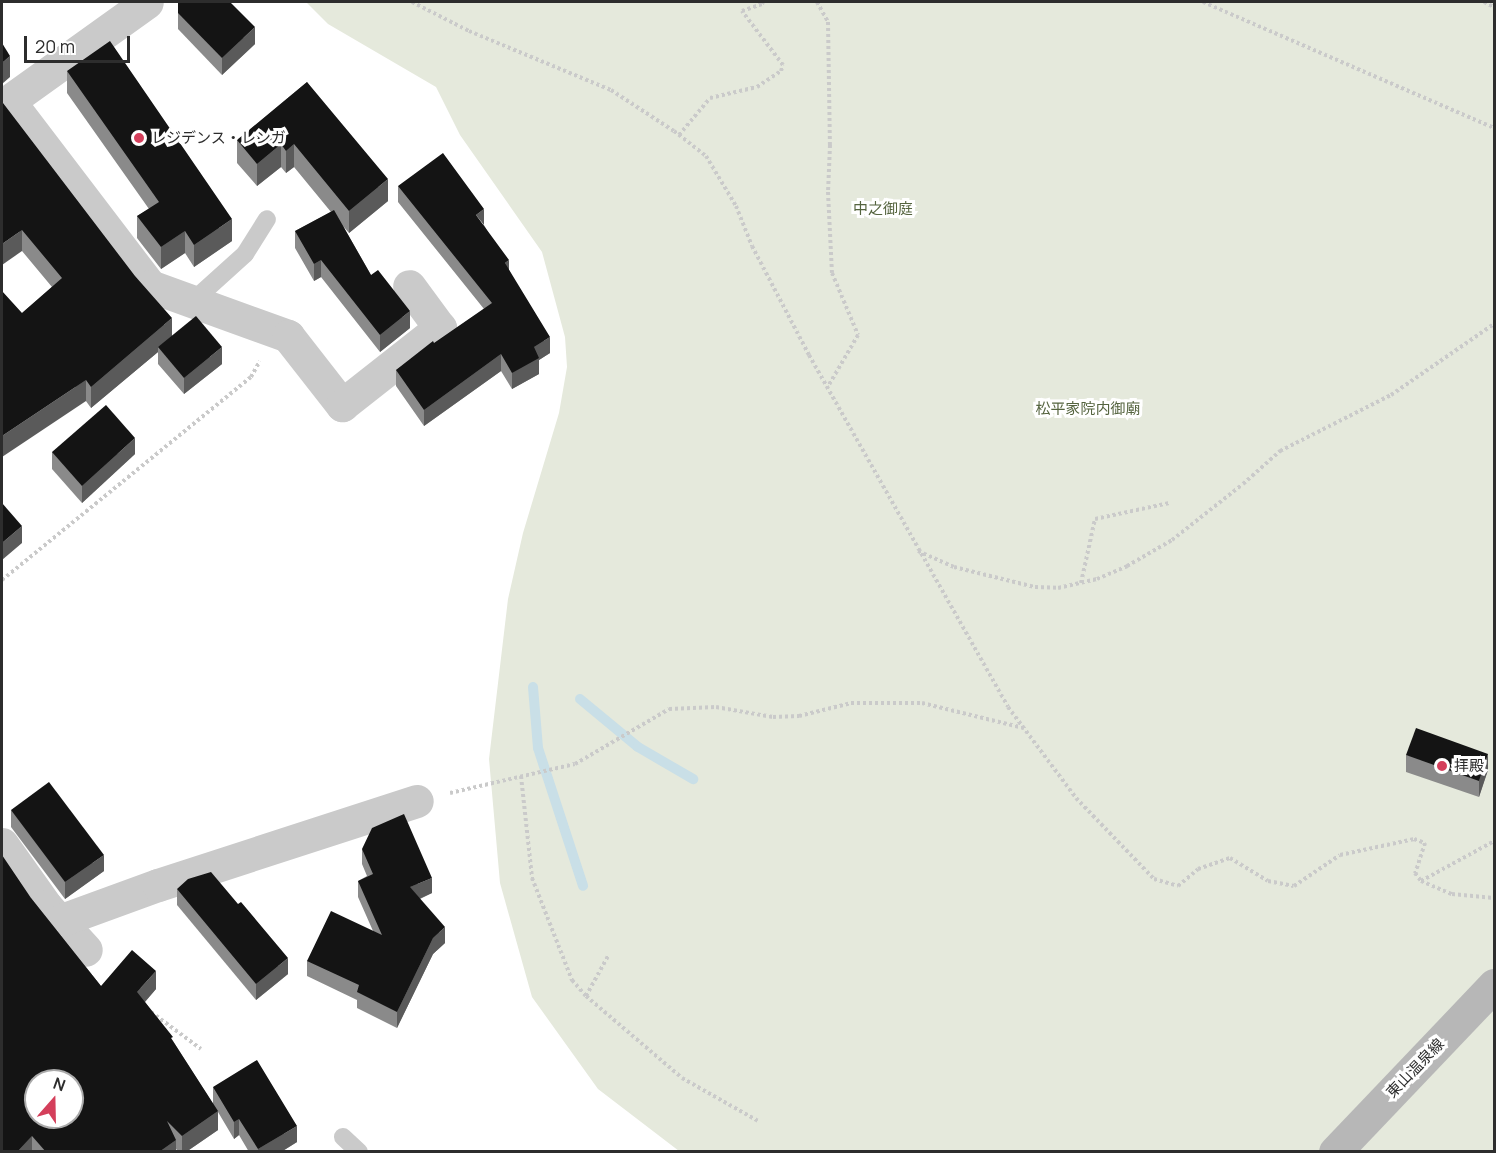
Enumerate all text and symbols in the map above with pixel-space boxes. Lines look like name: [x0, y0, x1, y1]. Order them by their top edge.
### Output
scale bar: [27, 24, 134, 62]
text: 20 m: [35, 34, 75, 58]
place label: レジデンス・レンガ: [151, 129, 286, 147]
marker: レジデンス・レンガ: [132, 131, 146, 145]
park label: 中之御庭: [853, 200, 913, 218]
park label: 松平家院内御廟: [1036, 400, 1140, 418]
place label: 拝殿: [1454, 757, 1484, 775]
marker: 拝殿: [1435, 759, 1449, 773]
street label: 東山温泉線: [1382, 1035, 1448, 1101]
north arrow: [24, 1069, 84, 1129]
text: N: [50, 1072, 69, 1096]

